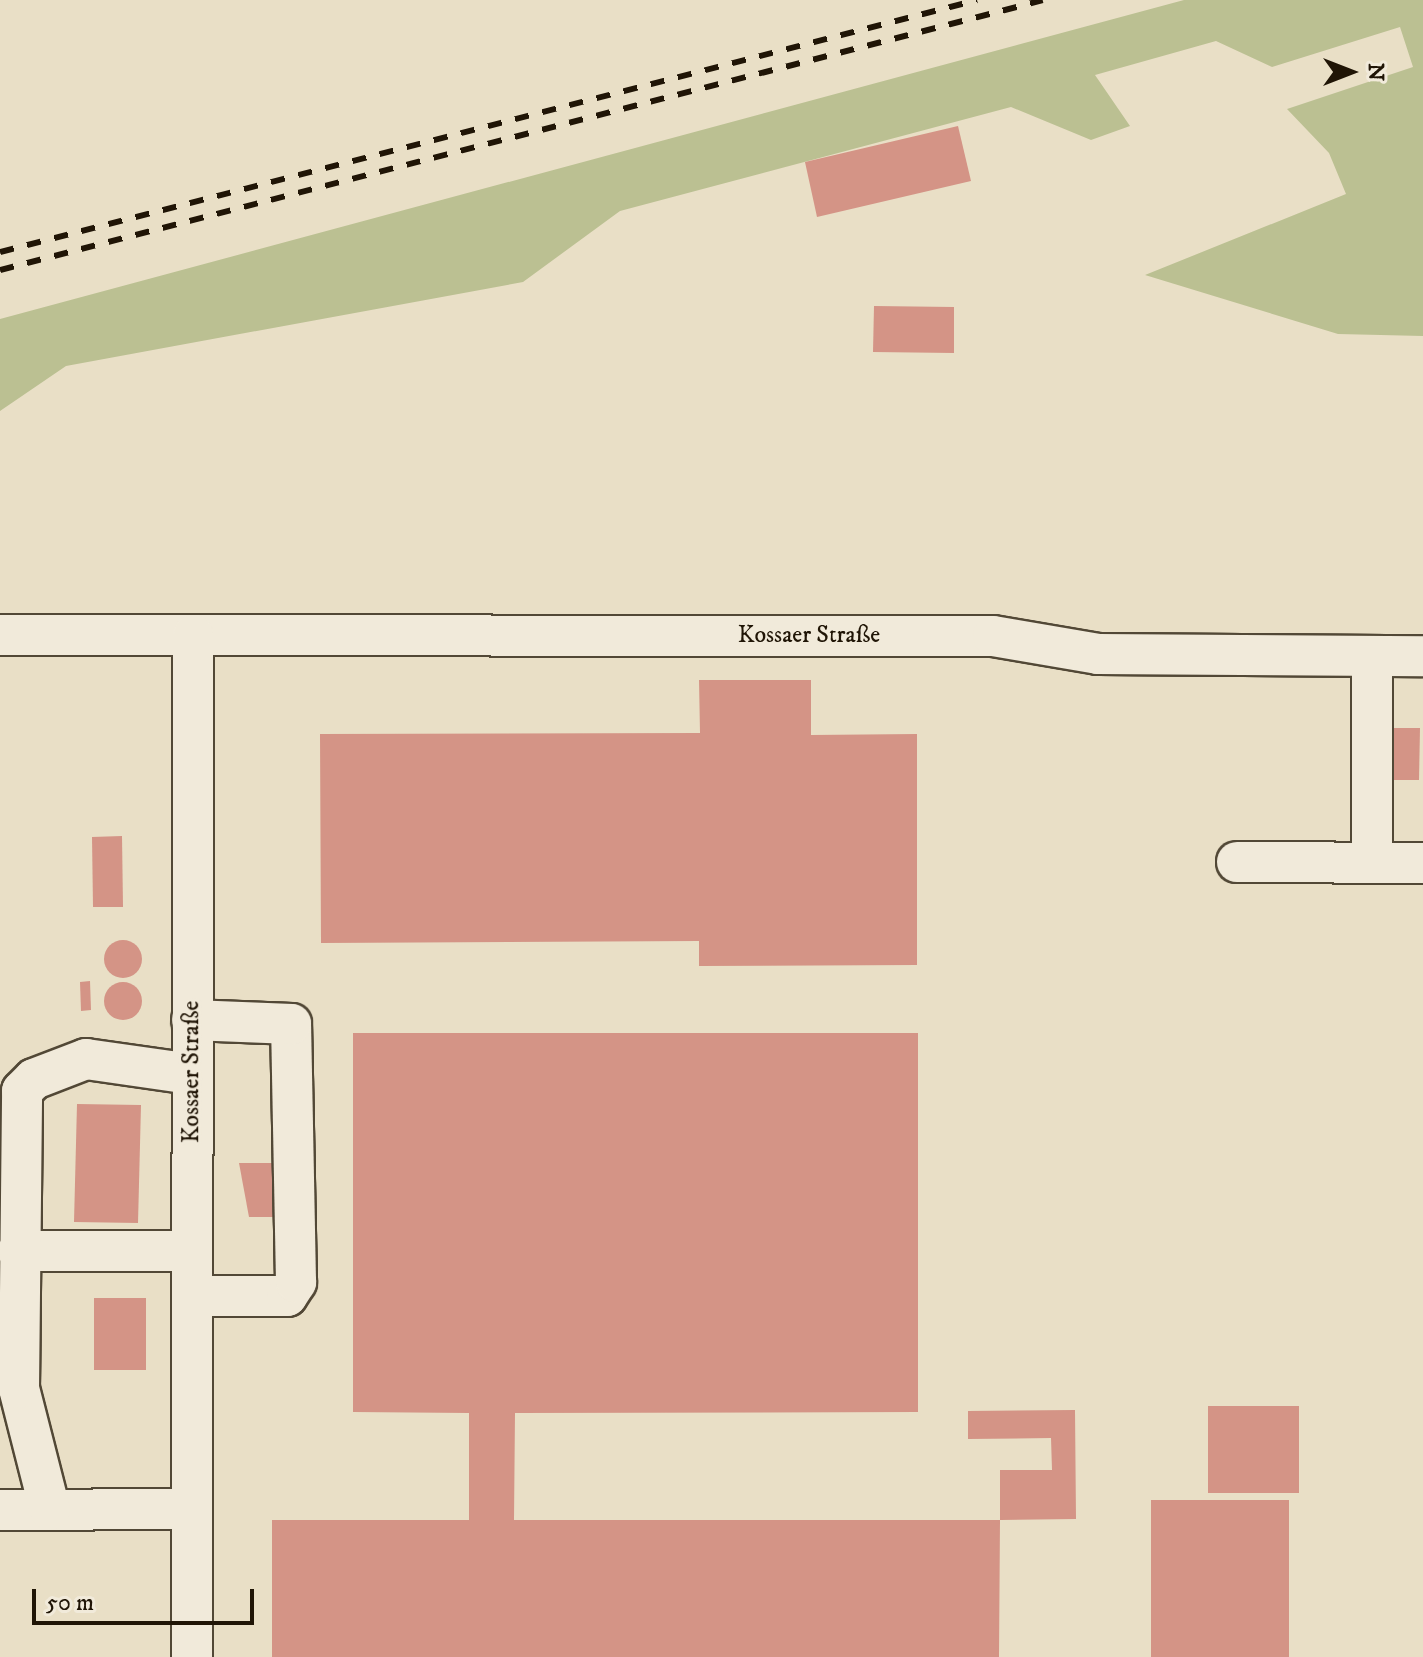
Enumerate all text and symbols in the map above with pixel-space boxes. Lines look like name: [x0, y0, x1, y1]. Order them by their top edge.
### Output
north arrow: [1311, 32, 1391, 112]
text: N: [1362, 63, 1389, 81]
street label: Kossaer Straße: [738, 622, 880, 650]
street label: Kossaer Straße: [178, 1001, 206, 1143]
scale bar: [36, 1573, 258, 1623]
text: 50 m: [46, 1588, 94, 1618]

